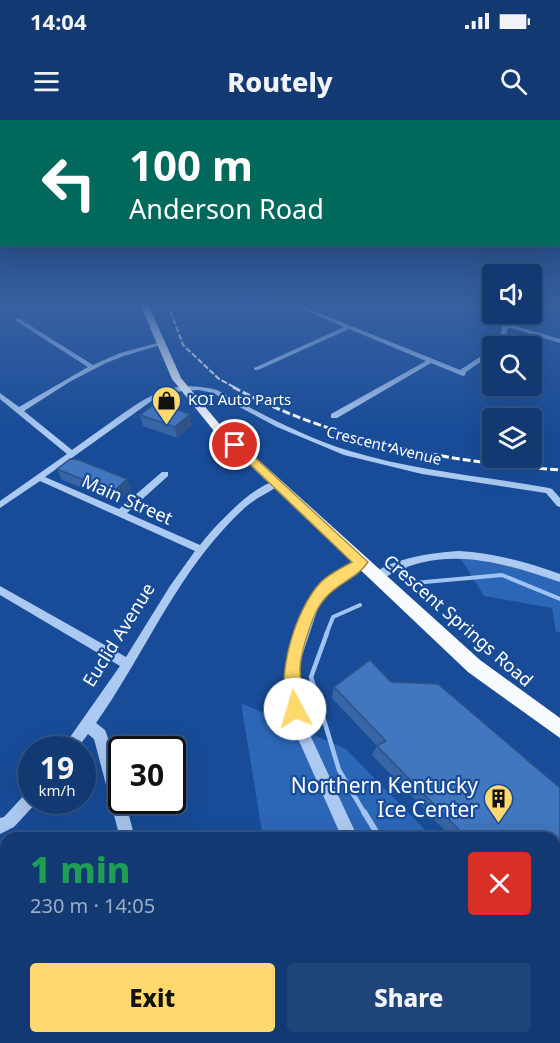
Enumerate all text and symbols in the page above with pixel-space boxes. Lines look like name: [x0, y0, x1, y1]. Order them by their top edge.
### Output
text: 14:04: [30, 6, 87, 36]
text: Routely: [227, 63, 333, 100]
icon: menu: [30, 65, 63, 98]
icon: search: [497, 65, 530, 98]
text: 100 m: [129, 136, 253, 193]
icon: left: [30, 144, 108, 222]
text: Anderson Road: [129, 190, 324, 227]
map controls: [482, 264, 542, 468]
button: sound: [482, 264, 542, 324]
button: search: [482, 336, 542, 396]
shop icon: KOI Auto Parts: [151, 384, 183, 426]
place label: KOI Auto Parts: [188, 389, 291, 409]
button: layers: [482, 408, 542, 468]
pin: [209, 419, 260, 470]
street label: Crescent Avenue: [325, 421, 444, 469]
icon: arrive: [218, 428, 251, 461]
street label: Main Street: [78, 468, 177, 530]
street label: Crescent Springs Road: [379, 549, 538, 692]
street label: Euclid Avenue: [77, 578, 160, 691]
position arrow: [263, 677, 327, 741]
speed limit sign: 30: [108, 736, 186, 814]
text: 19: [40, 747, 74, 788]
place label: Northern Kentucky Ice Center: [291, 771, 478, 823]
text: km/h: [39, 780, 75, 800]
building icon: Northern Kentucky Ice Center: [483, 782, 515, 824]
text: 1 min: [30, 845, 131, 894]
button: close: [468, 852, 531, 915]
text: 230 m · 14:05: [30, 892, 155, 919]
button: Exit: [30, 963, 275, 1032]
button: Share: [287, 963, 531, 1032]

